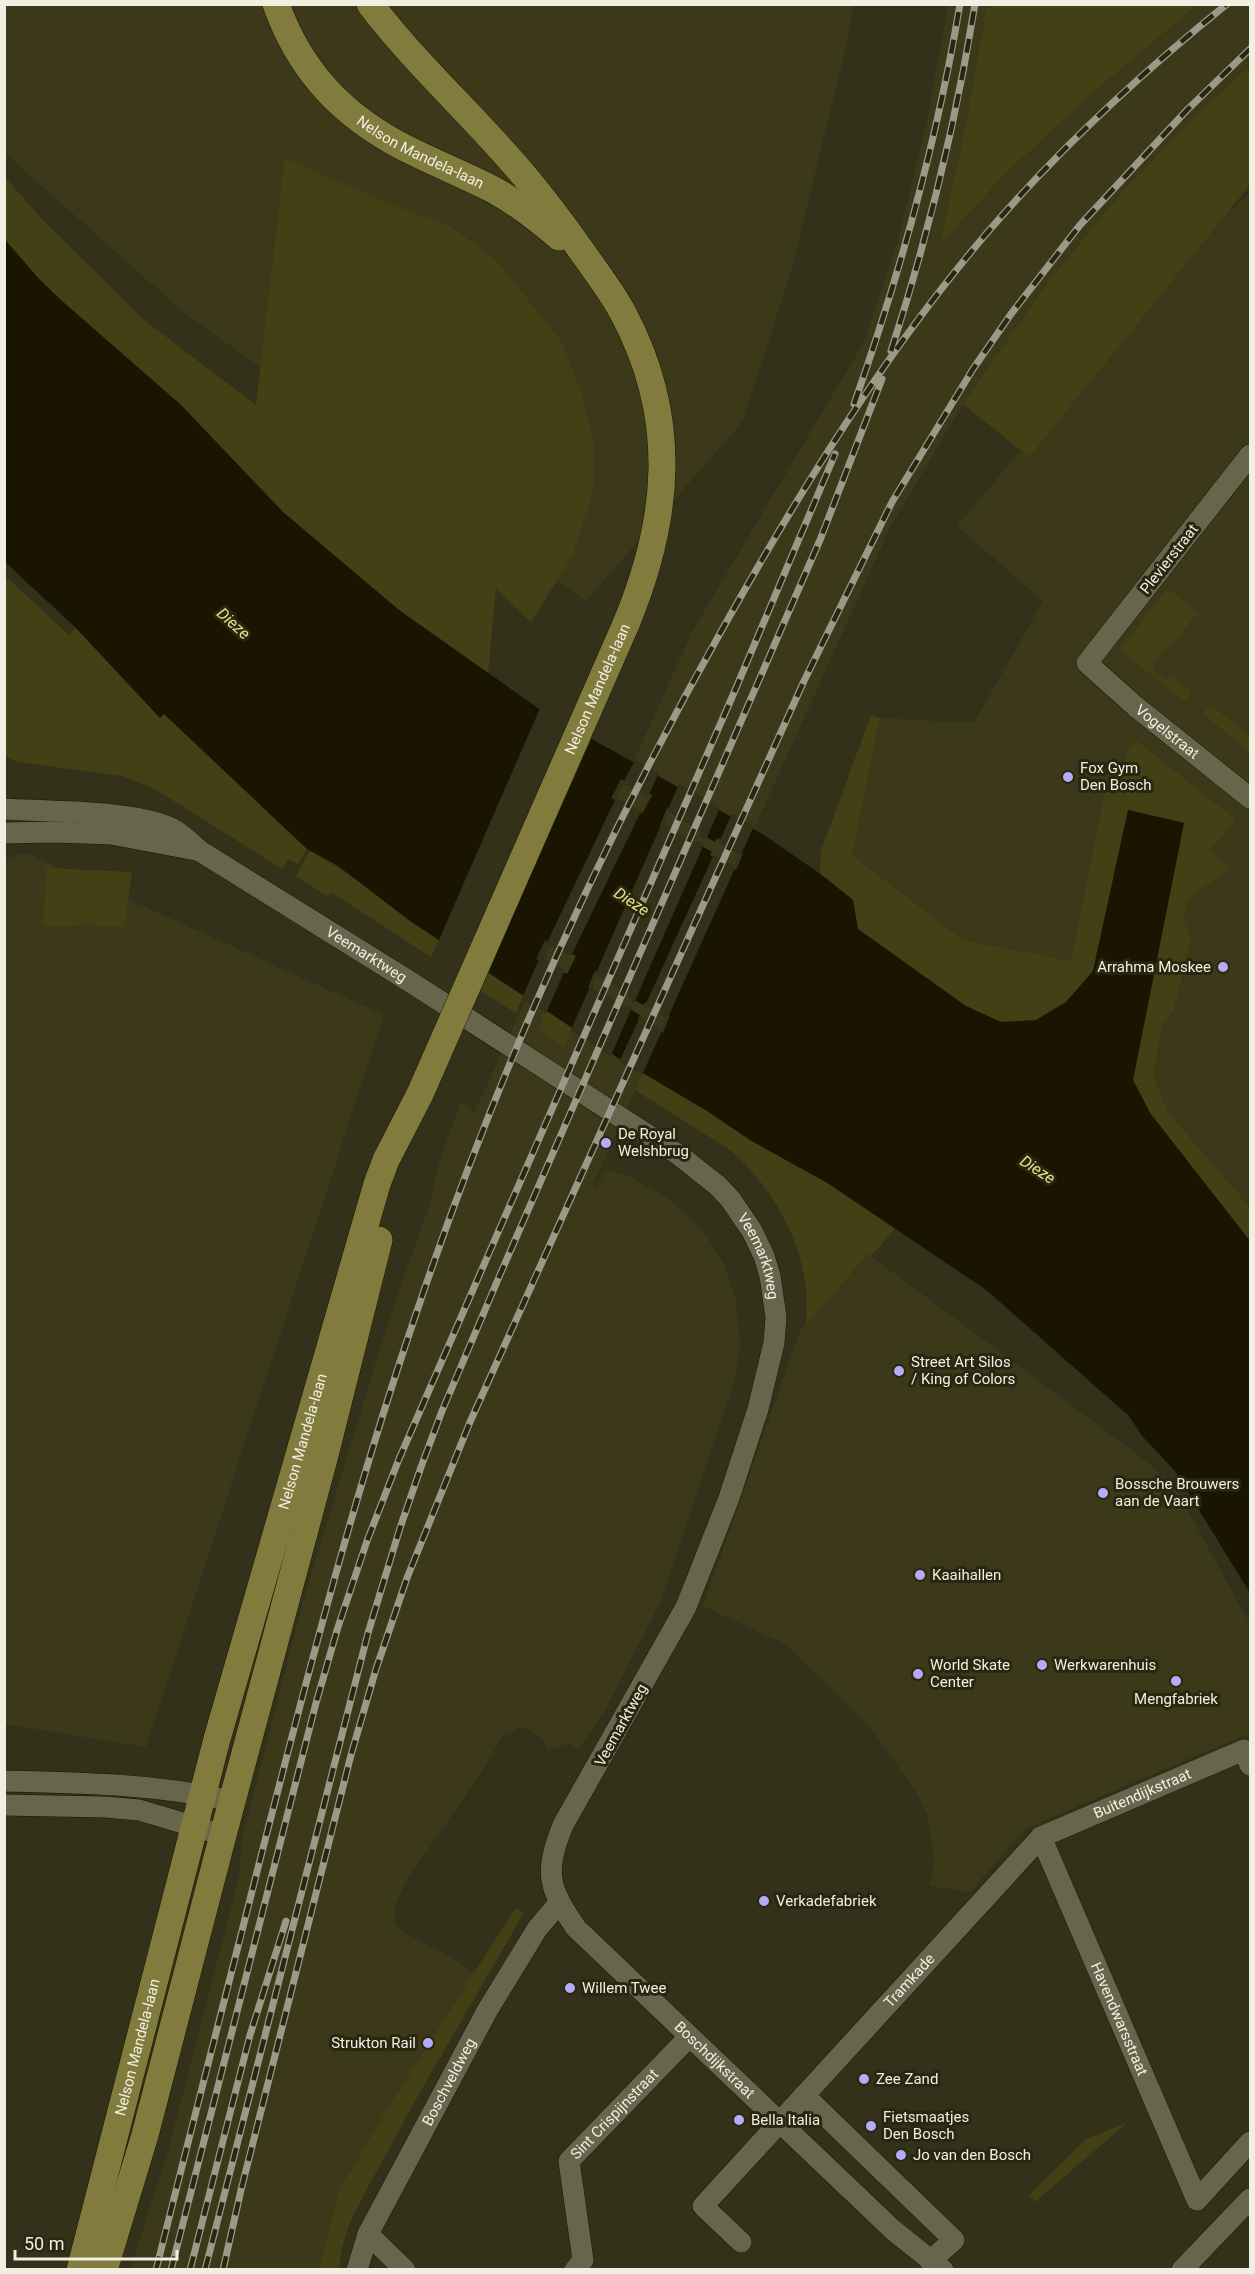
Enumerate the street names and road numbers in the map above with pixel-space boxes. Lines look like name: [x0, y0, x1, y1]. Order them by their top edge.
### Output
street label: Nelson Mandela-laan: [353, 112, 487, 193]
street label: Plevierstraat: [1136, 520, 1202, 597]
street label: Nelson Mandela-laan: [561, 621, 634, 757]
street label: Vogelstraat: [1132, 701, 1203, 763]
street label: Veemarktweg: [323, 923, 410, 987]
street label: Veemarktweg: [734, 1210, 782, 1301]
street label: Nelson Mandela-laan: [275, 1371, 331, 1512]
street label: Veemarktweg: [591, 1681, 651, 1769]
street label: Buitendijkstraat: [1091, 1765, 1194, 1822]
street label: Tramkade: [880, 1950, 939, 2011]
street label: Havendwarsstraat: [1087, 1959, 1152, 2078]
street label: Nelson Mandela-laan: [111, 1977, 164, 2118]
street label: Boschdijkstraat: [671, 2018, 758, 2102]
street label: Boschveldweg: [418, 2035, 480, 2129]
street label: Sint Crispijnstraat: [567, 2065, 662, 2163]

